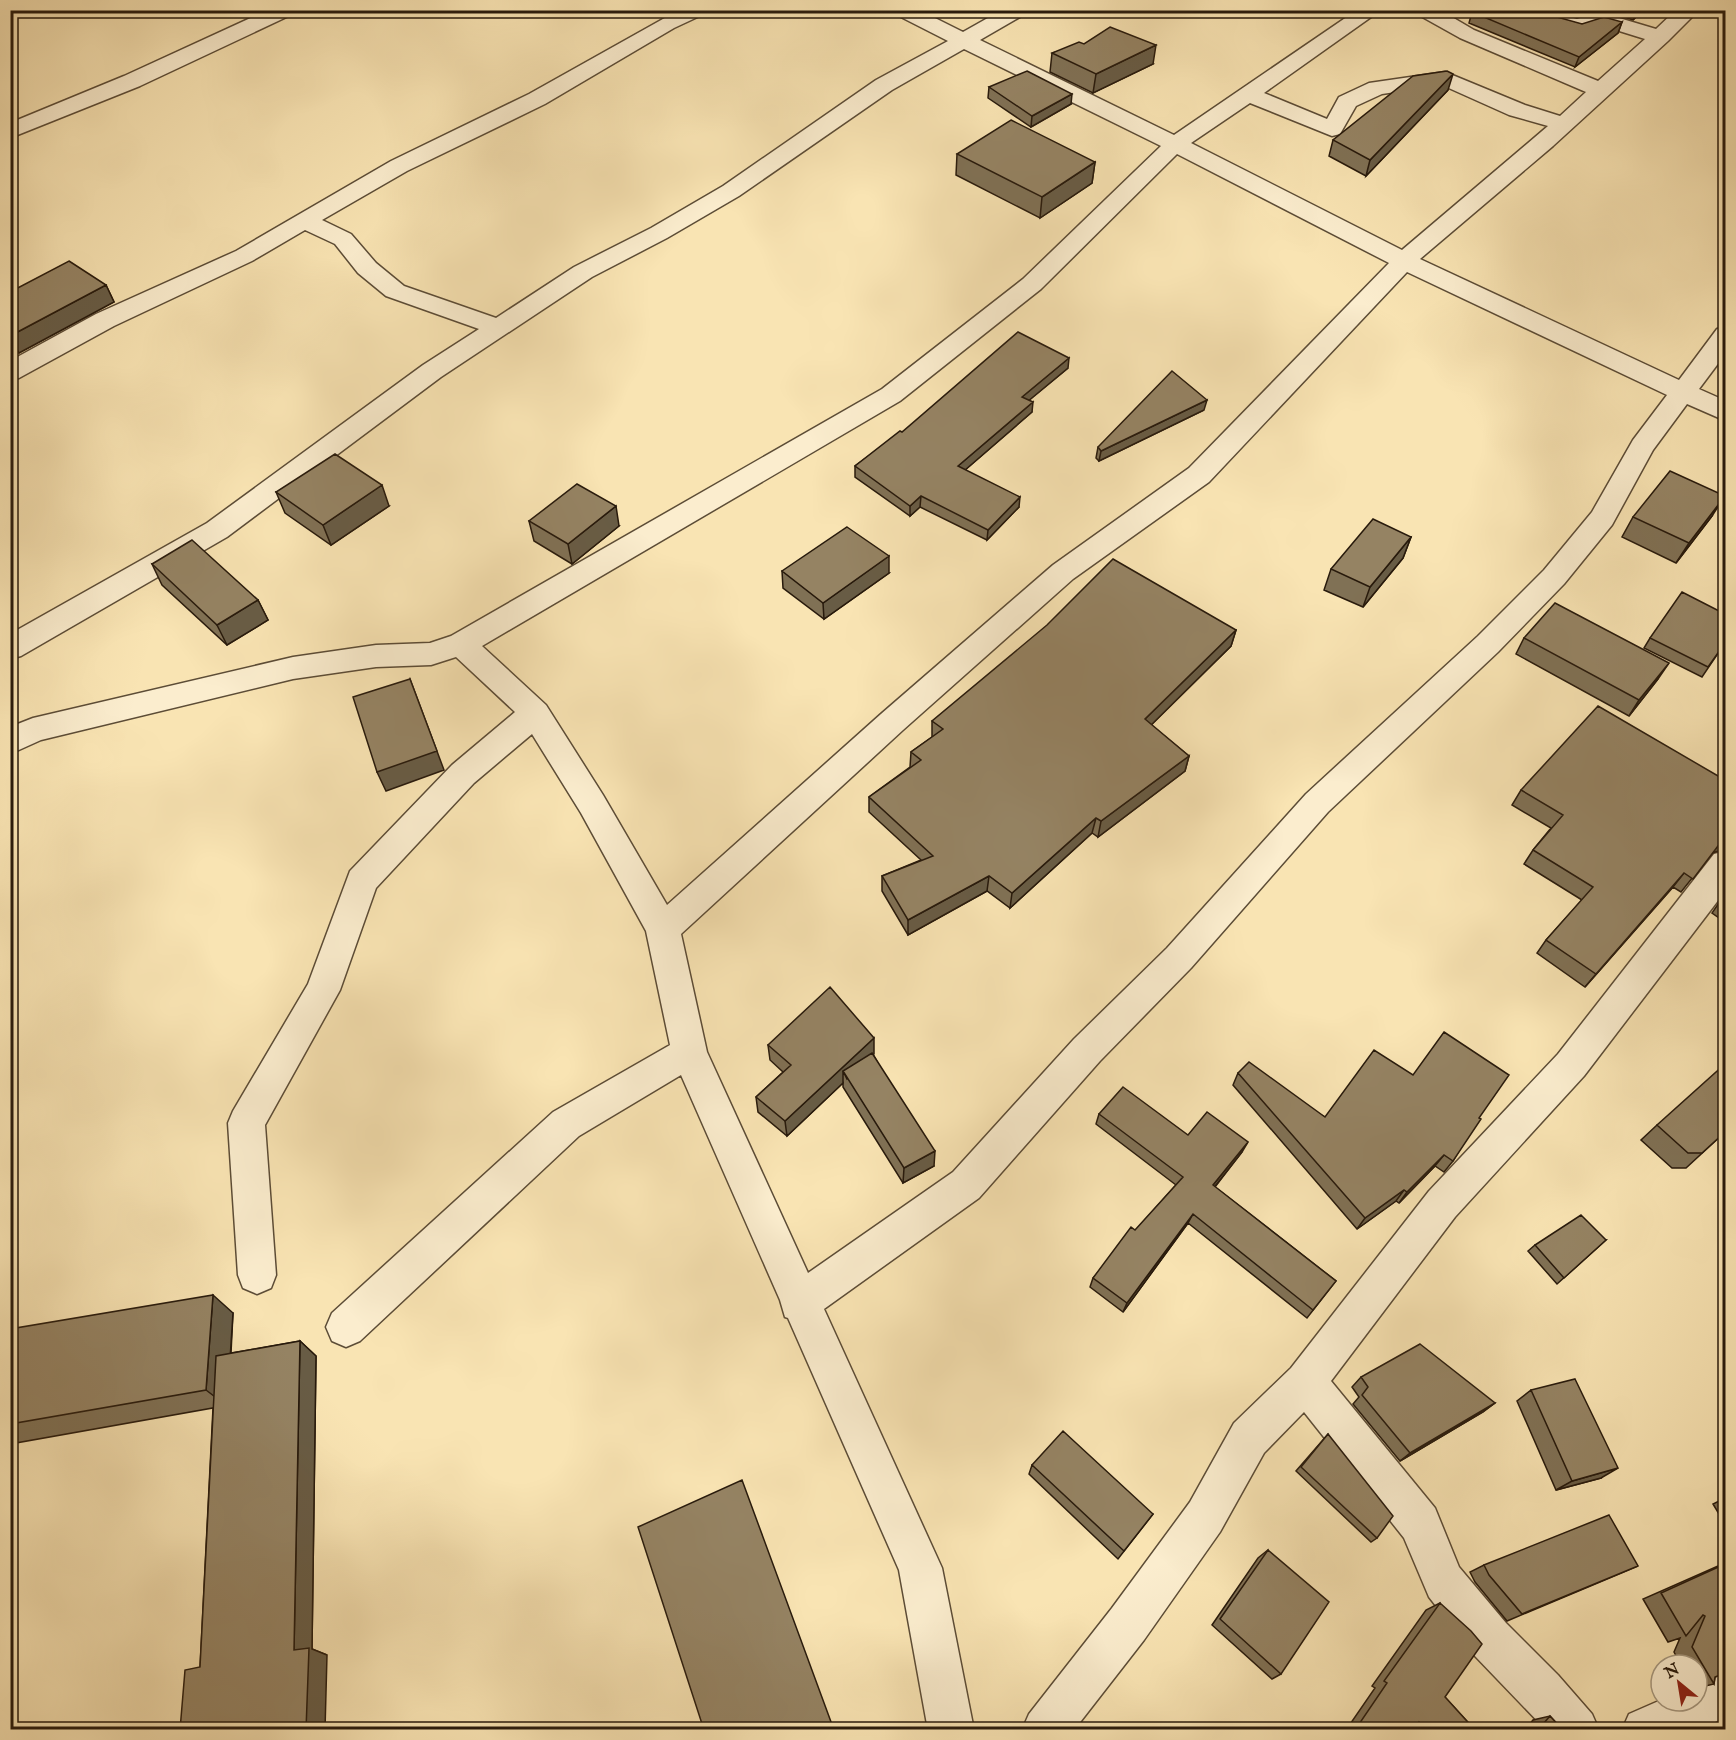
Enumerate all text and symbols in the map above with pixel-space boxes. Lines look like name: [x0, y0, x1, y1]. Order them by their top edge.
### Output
north arrow: [1649, 1653, 1709, 1713]
text: N: [1661, 1660, 1684, 1684]

